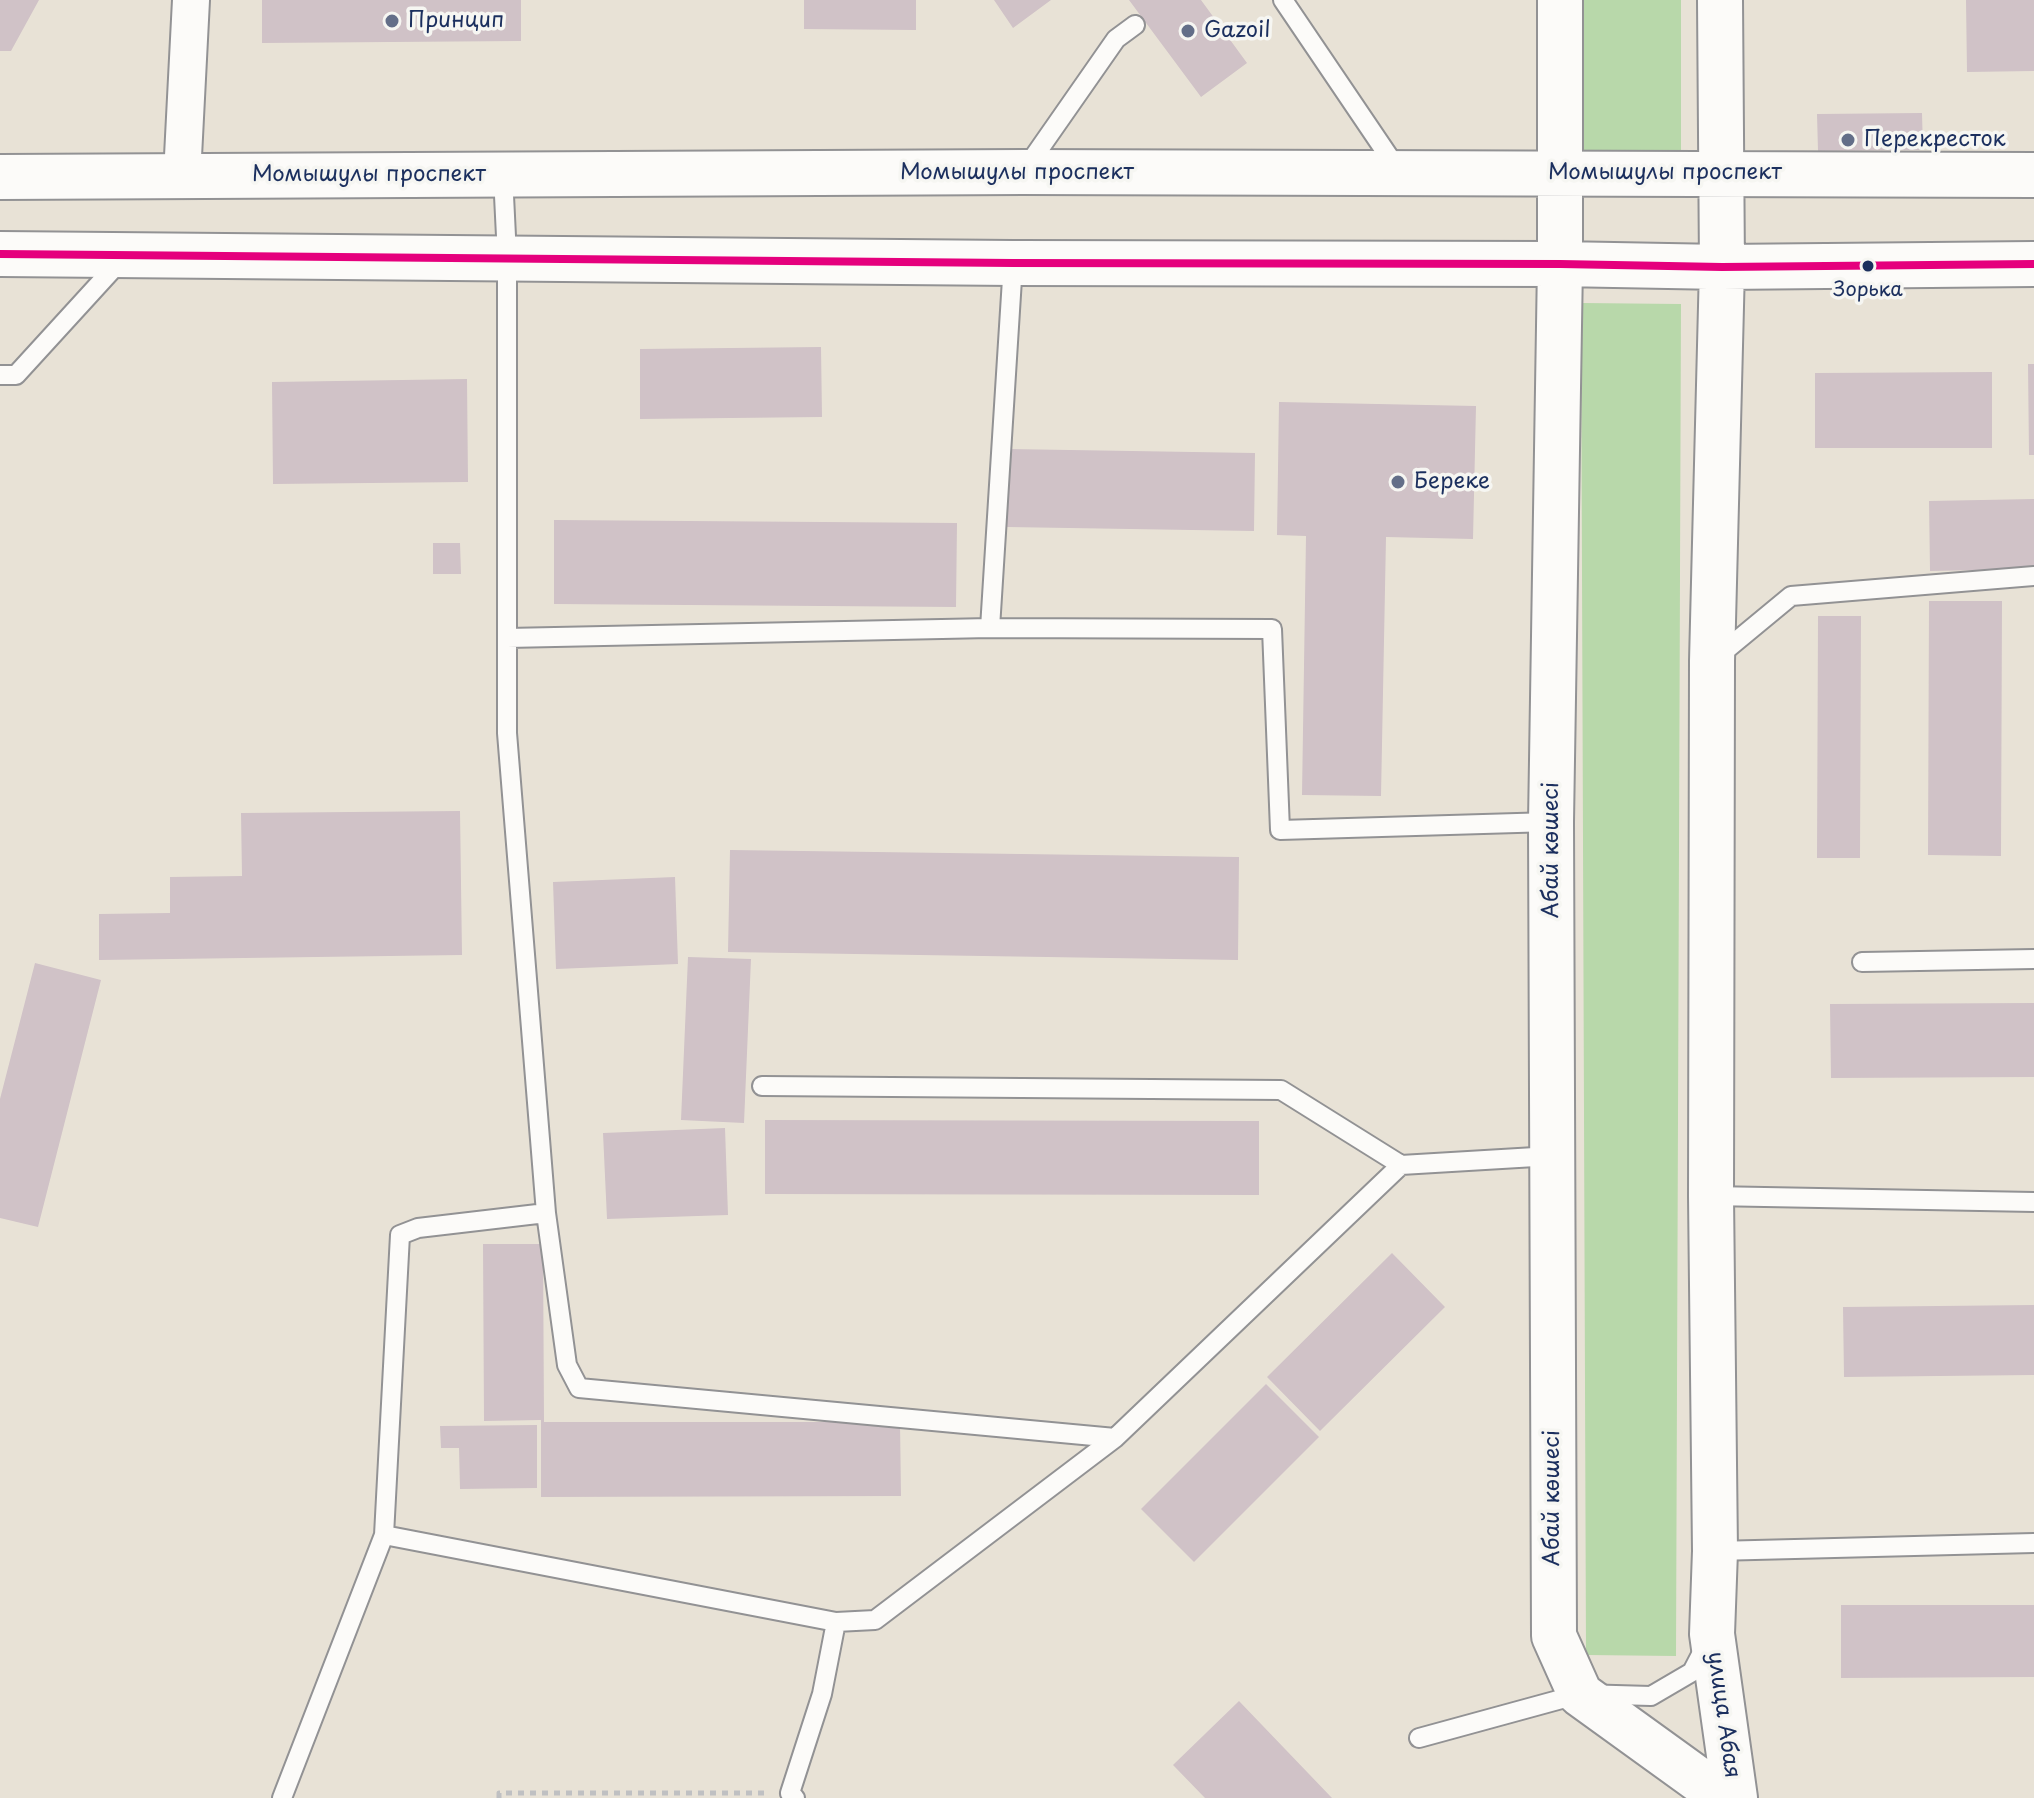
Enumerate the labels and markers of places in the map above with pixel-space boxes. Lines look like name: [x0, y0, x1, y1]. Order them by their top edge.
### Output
place label: Принцип: [408, 8, 504, 34]
marker: Принцип: [383, 12, 401, 30]
place label: Gazoil: [1204, 18, 1271, 44]
marker: Gazoil: [1179, 22, 1197, 40]
place label: Перекресток: [1864, 127, 2006, 153]
marker: Перекресток: [1839, 131, 1857, 149]
marker: Зорька: [1860, 258, 1876, 274]
place label: Зорька: [1833, 278, 1903, 302]
place label: Береке: [1414, 469, 1490, 495]
marker: Береке: [1389, 473, 1407, 491]

